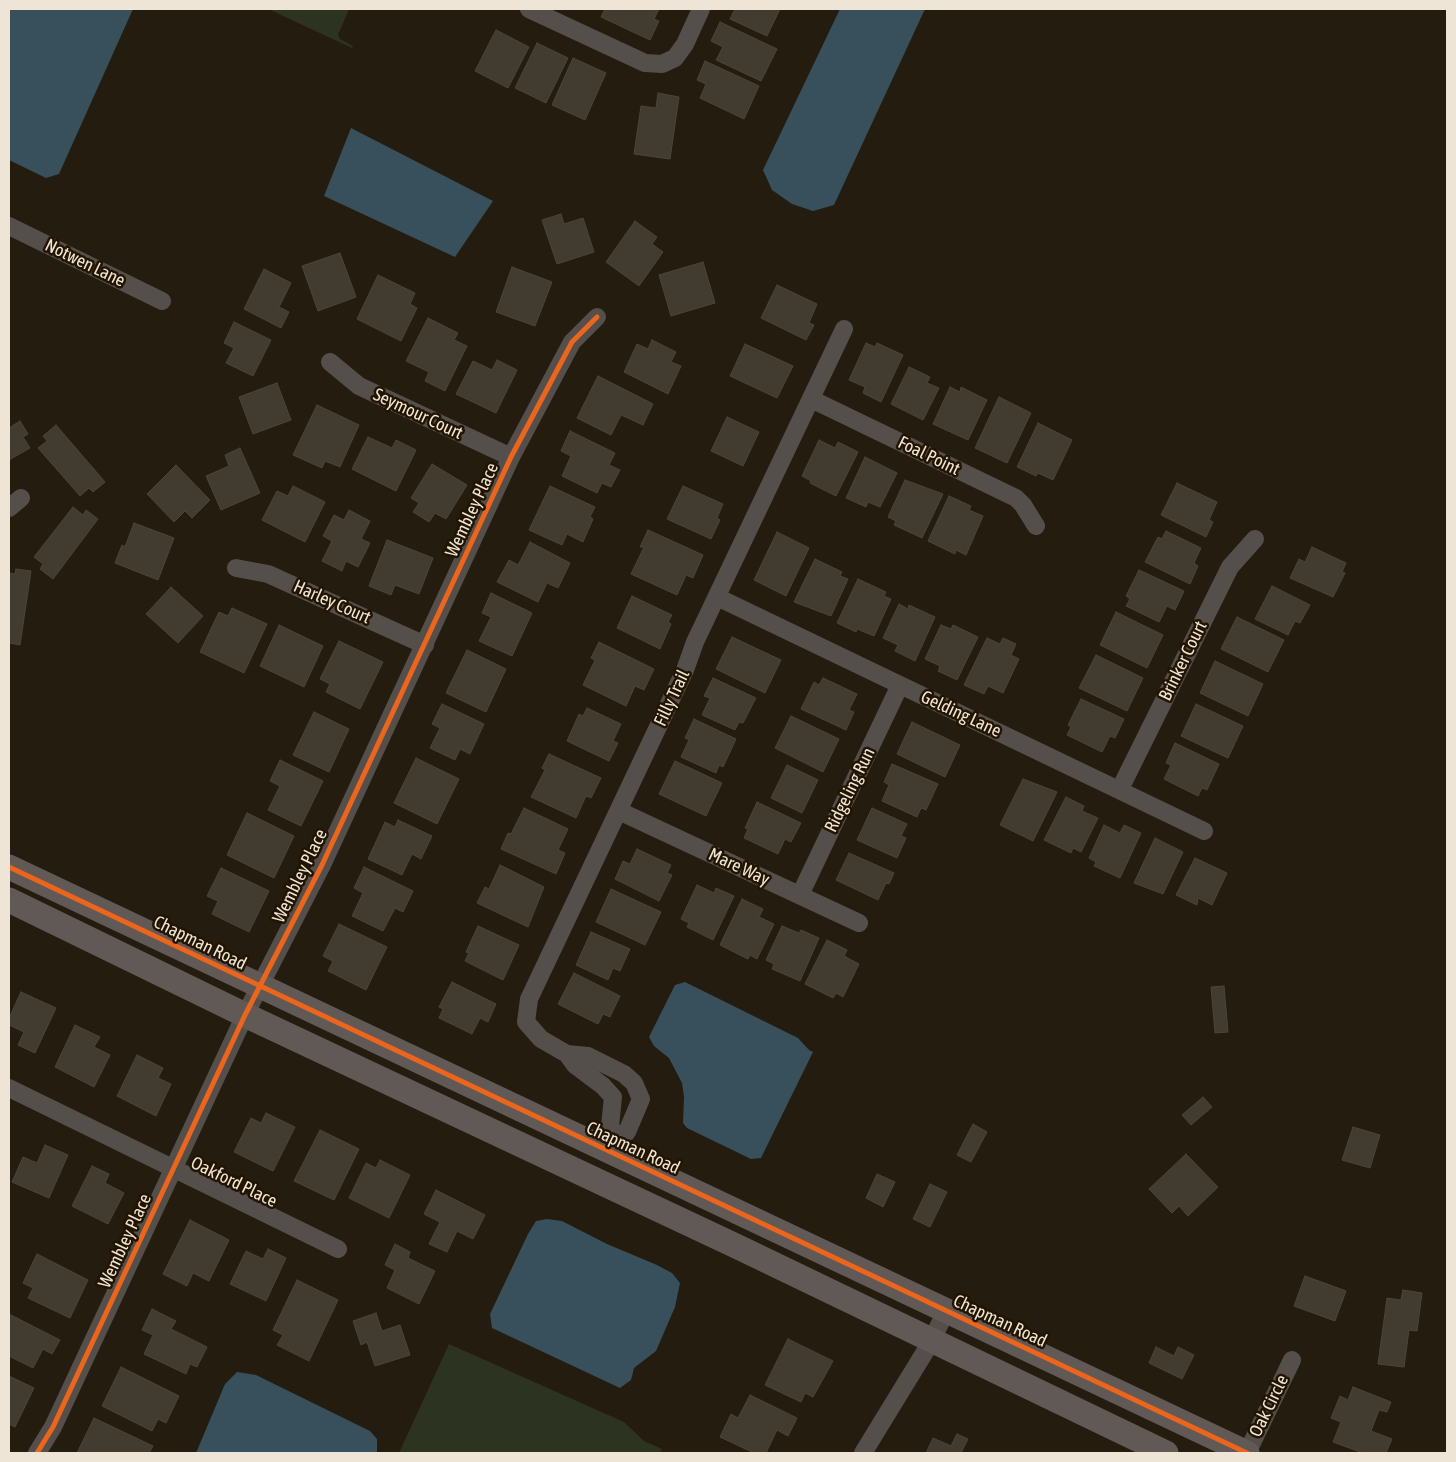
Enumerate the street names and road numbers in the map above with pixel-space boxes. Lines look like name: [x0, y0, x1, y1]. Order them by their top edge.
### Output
street label: Notwen Lane: [41, 234, 129, 292]
street label: Seymour Court: [370, 384, 466, 444]
street label: Foal Point: [895, 432, 963, 480]
street label: Wembley Place: [441, 459, 503, 561]
street label: Harley Court: [290, 575, 374, 629]
street label: Brinker Court: [1154, 618, 1212, 704]
street label: Filly Trail: [650, 666, 694, 730]
street label: Gelding Lane: [917, 686, 1005, 742]
street label: Ridgeling Run: [820, 744, 880, 836]
street label: Wembley Place: [268, 826, 332, 926]
street label: Mare Way: [705, 844, 773, 890]
street label: Chapman Road: [150, 911, 250, 975]
street label: Chapman Road: [583, 1117, 683, 1179]
street label: Oakford Place: [187, 1152, 281, 1212]
street label: Wembley Place: [94, 1190, 156, 1292]
street label: Chapman Road: [950, 1290, 1050, 1352]
street label: Oak Circle: [1245, 1371, 1293, 1441]

